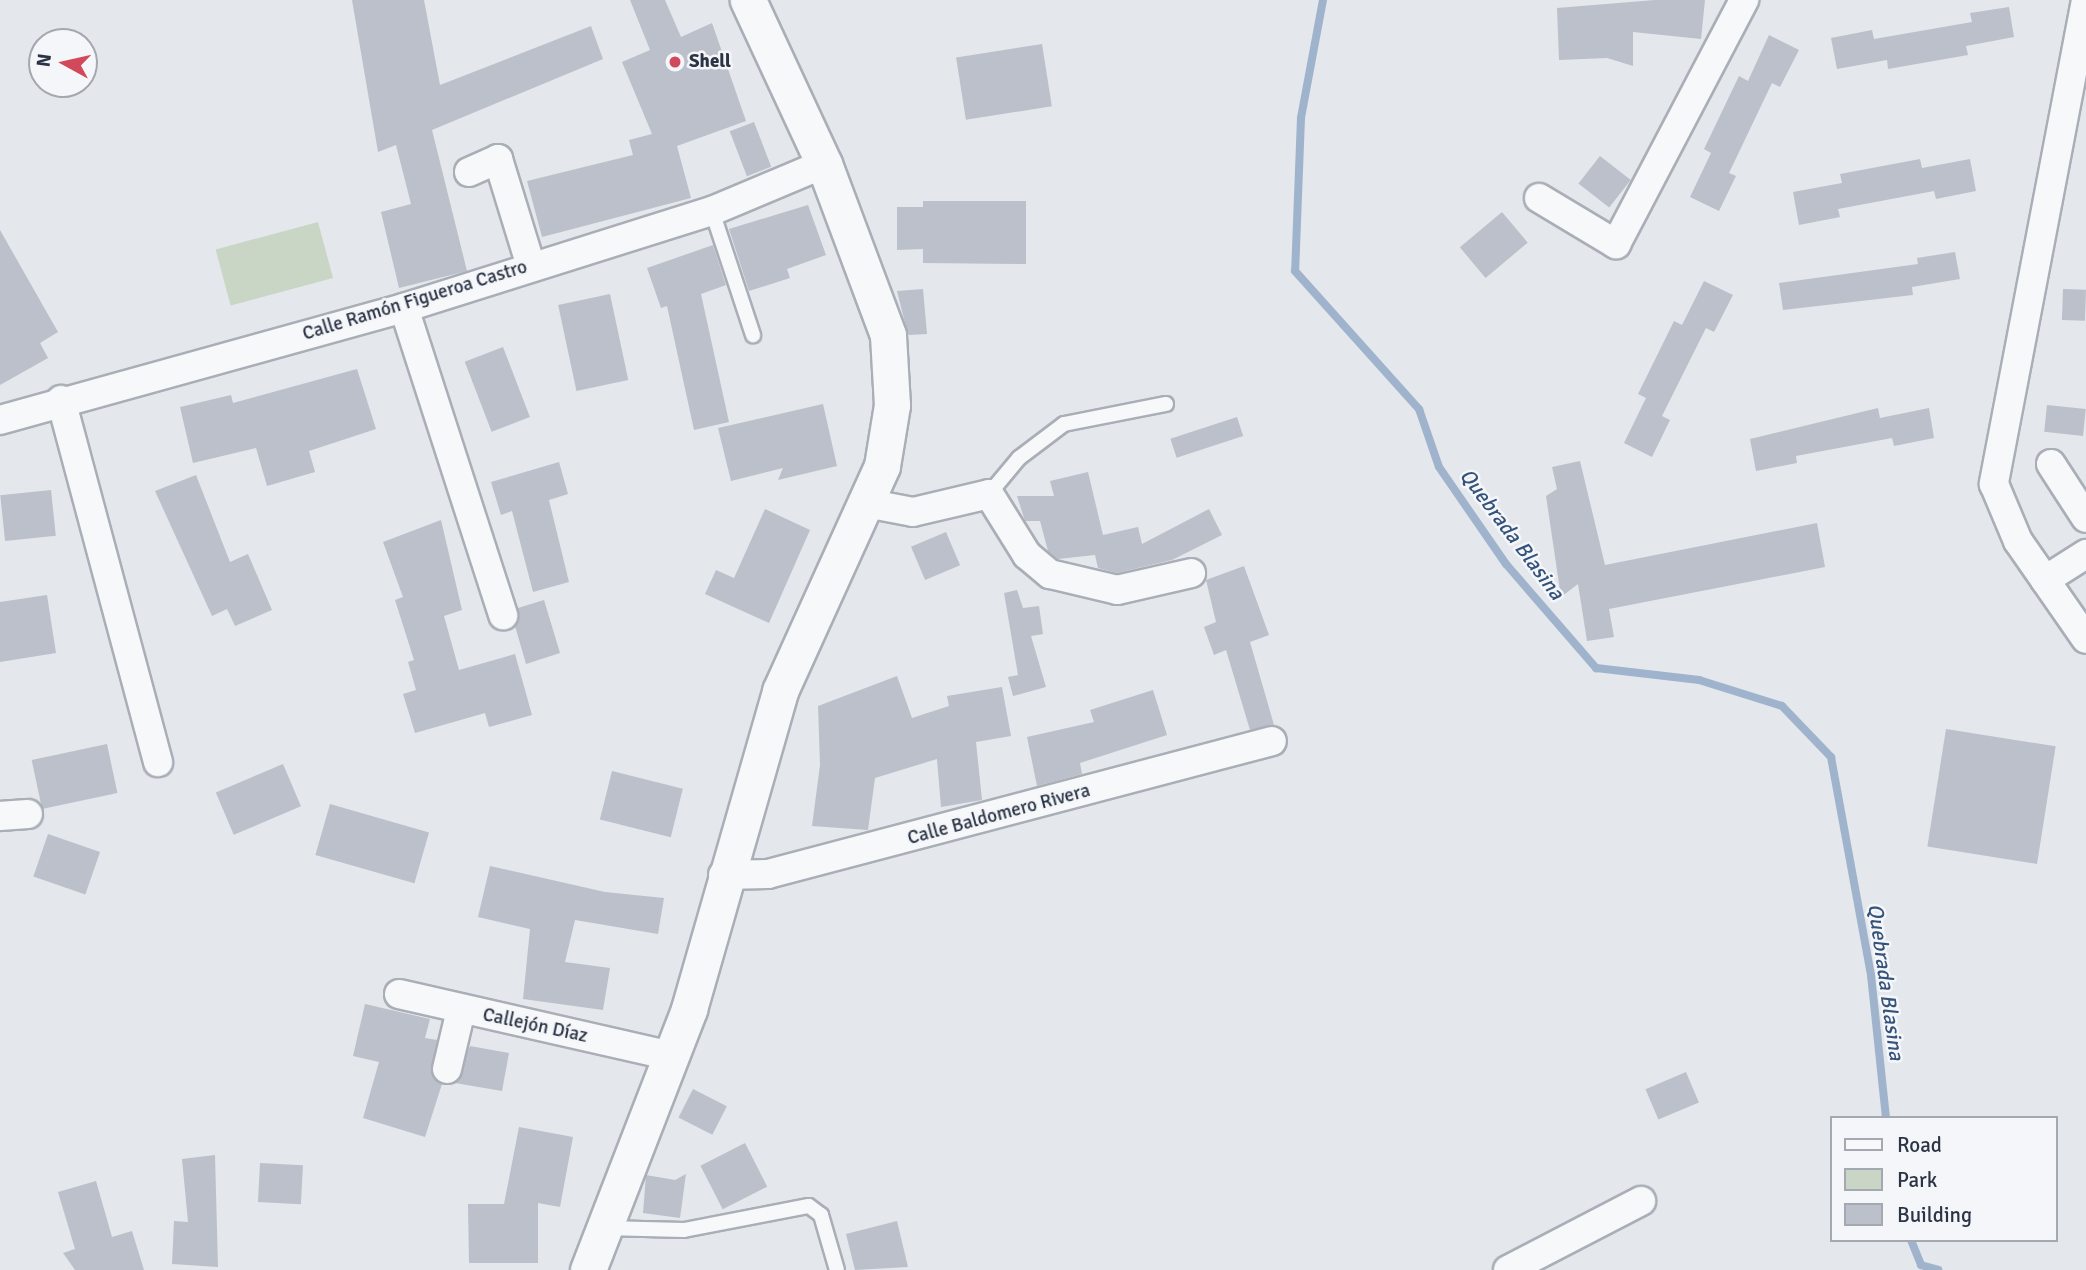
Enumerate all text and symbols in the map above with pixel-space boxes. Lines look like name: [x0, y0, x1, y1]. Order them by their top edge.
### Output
north arrow: [28, 28, 98, 98]
place label: Shell: [689, 51, 731, 73]
text: N: [31, 52, 57, 69]
marker: Shell: [667, 54, 683, 70]
street label: Calle Ramón Figueroa Castro: [300, 256, 530, 346]
water label: Quebrada Blasina: [1454, 463, 1570, 605]
street label: Calle Baldomero Rivera: [905, 780, 1093, 850]
water label: Quebrada Blasina: [1863, 902, 1909, 1062]
street label: Callejón Díaz: [481, 1004, 589, 1048]
legend: [1830, 1116, 2058, 1242]
text: Road: [1897, 1132, 1942, 1158]
text: Park: [1897, 1167, 1937, 1193]
text: Building: [1897, 1202, 1972, 1228]

